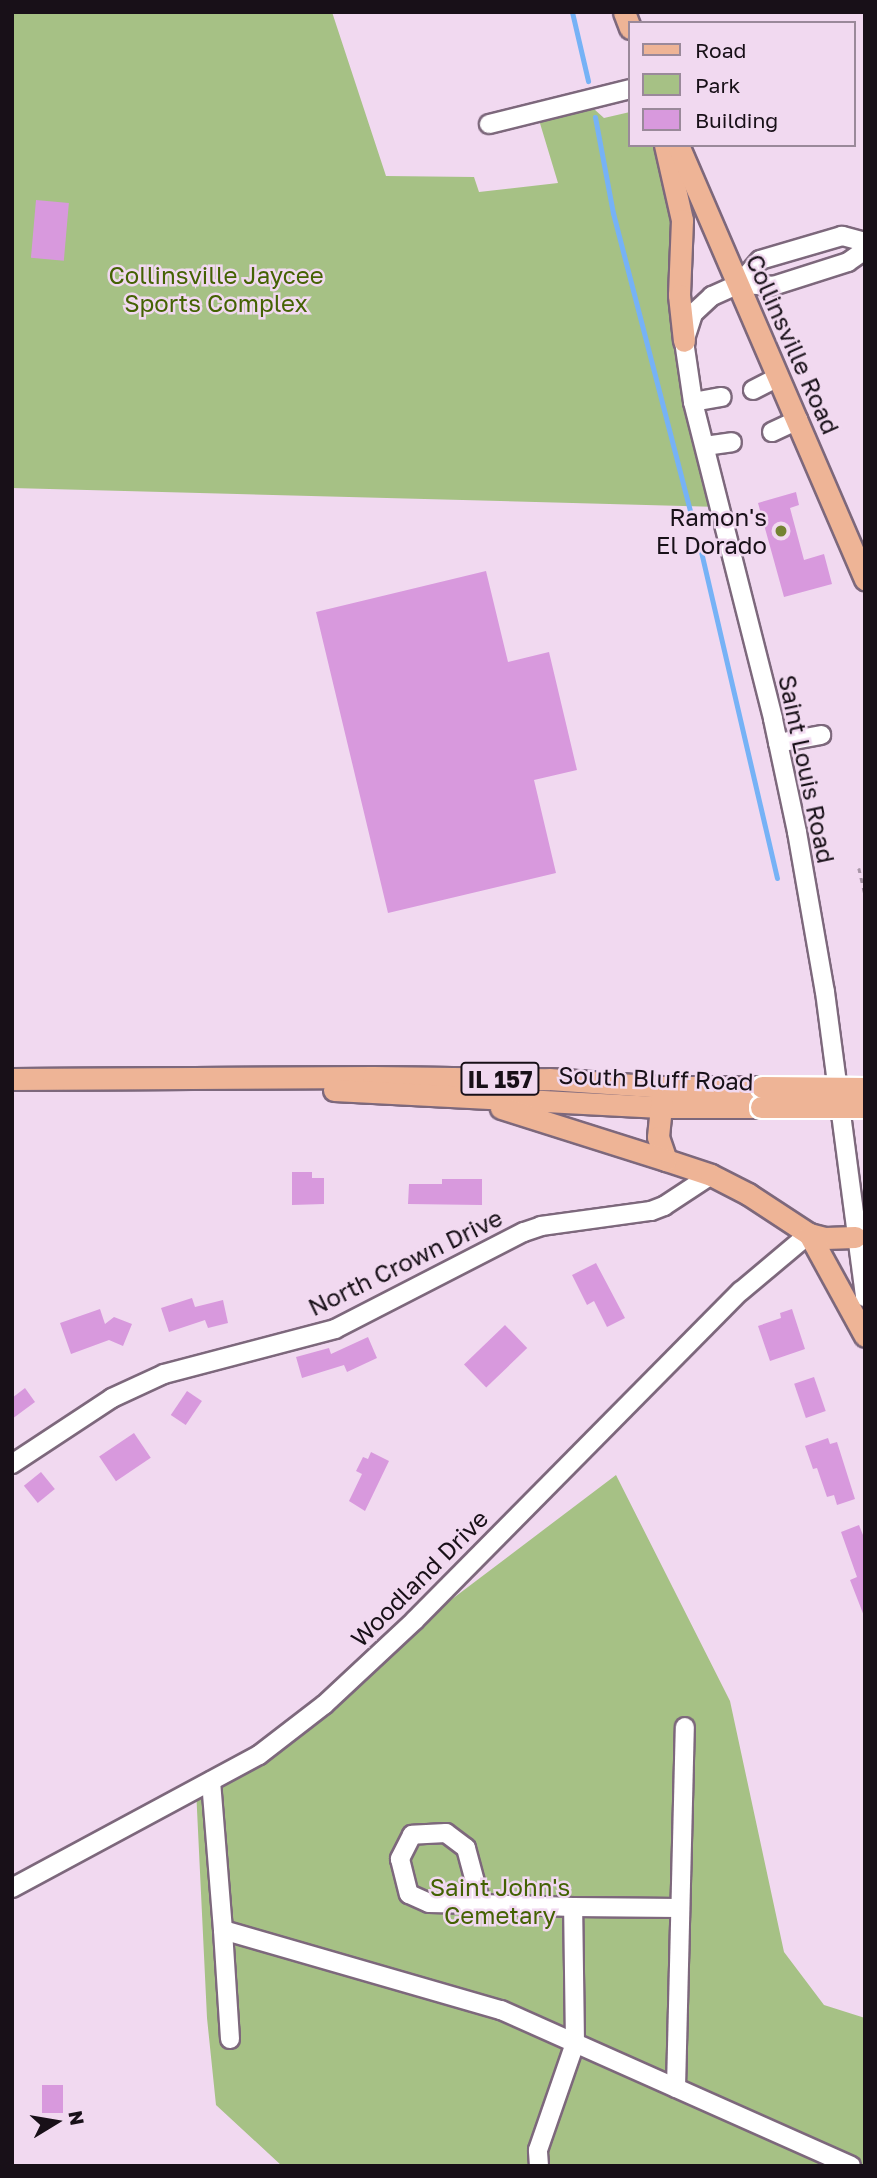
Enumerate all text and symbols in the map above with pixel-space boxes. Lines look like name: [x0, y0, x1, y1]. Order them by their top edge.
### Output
legend: [628, 21, 856, 147]
text: Road: [695, 37, 746, 63]
text: Park: [695, 72, 740, 98]
text: Building: [695, 107, 778, 133]
street label: Collinsville Road: [740, 250, 846, 438]
park label: Collinsville Jaycee Sports Complex: [108, 261, 324, 317]
place label: Ramon's El Dorado: [656, 503, 767, 559]
marker: Ramon's El Dorado: [773, 523, 789, 539]
street label: Saint Louis Road: [773, 672, 841, 866]
road number: IL 157: [460, 1060, 540, 1098]
street label: South Bluff Road: [558, 1060, 754, 1096]
street label: North Crown Drive: [303, 1203, 507, 1321]
street label: Woodland Drive: [345, 1504, 493, 1652]
park label: Saint John's Cemetary: [430, 1873, 570, 1929]
north arrow: [21, 2087, 91, 2157]
text: N: [64, 2109, 90, 2127]

